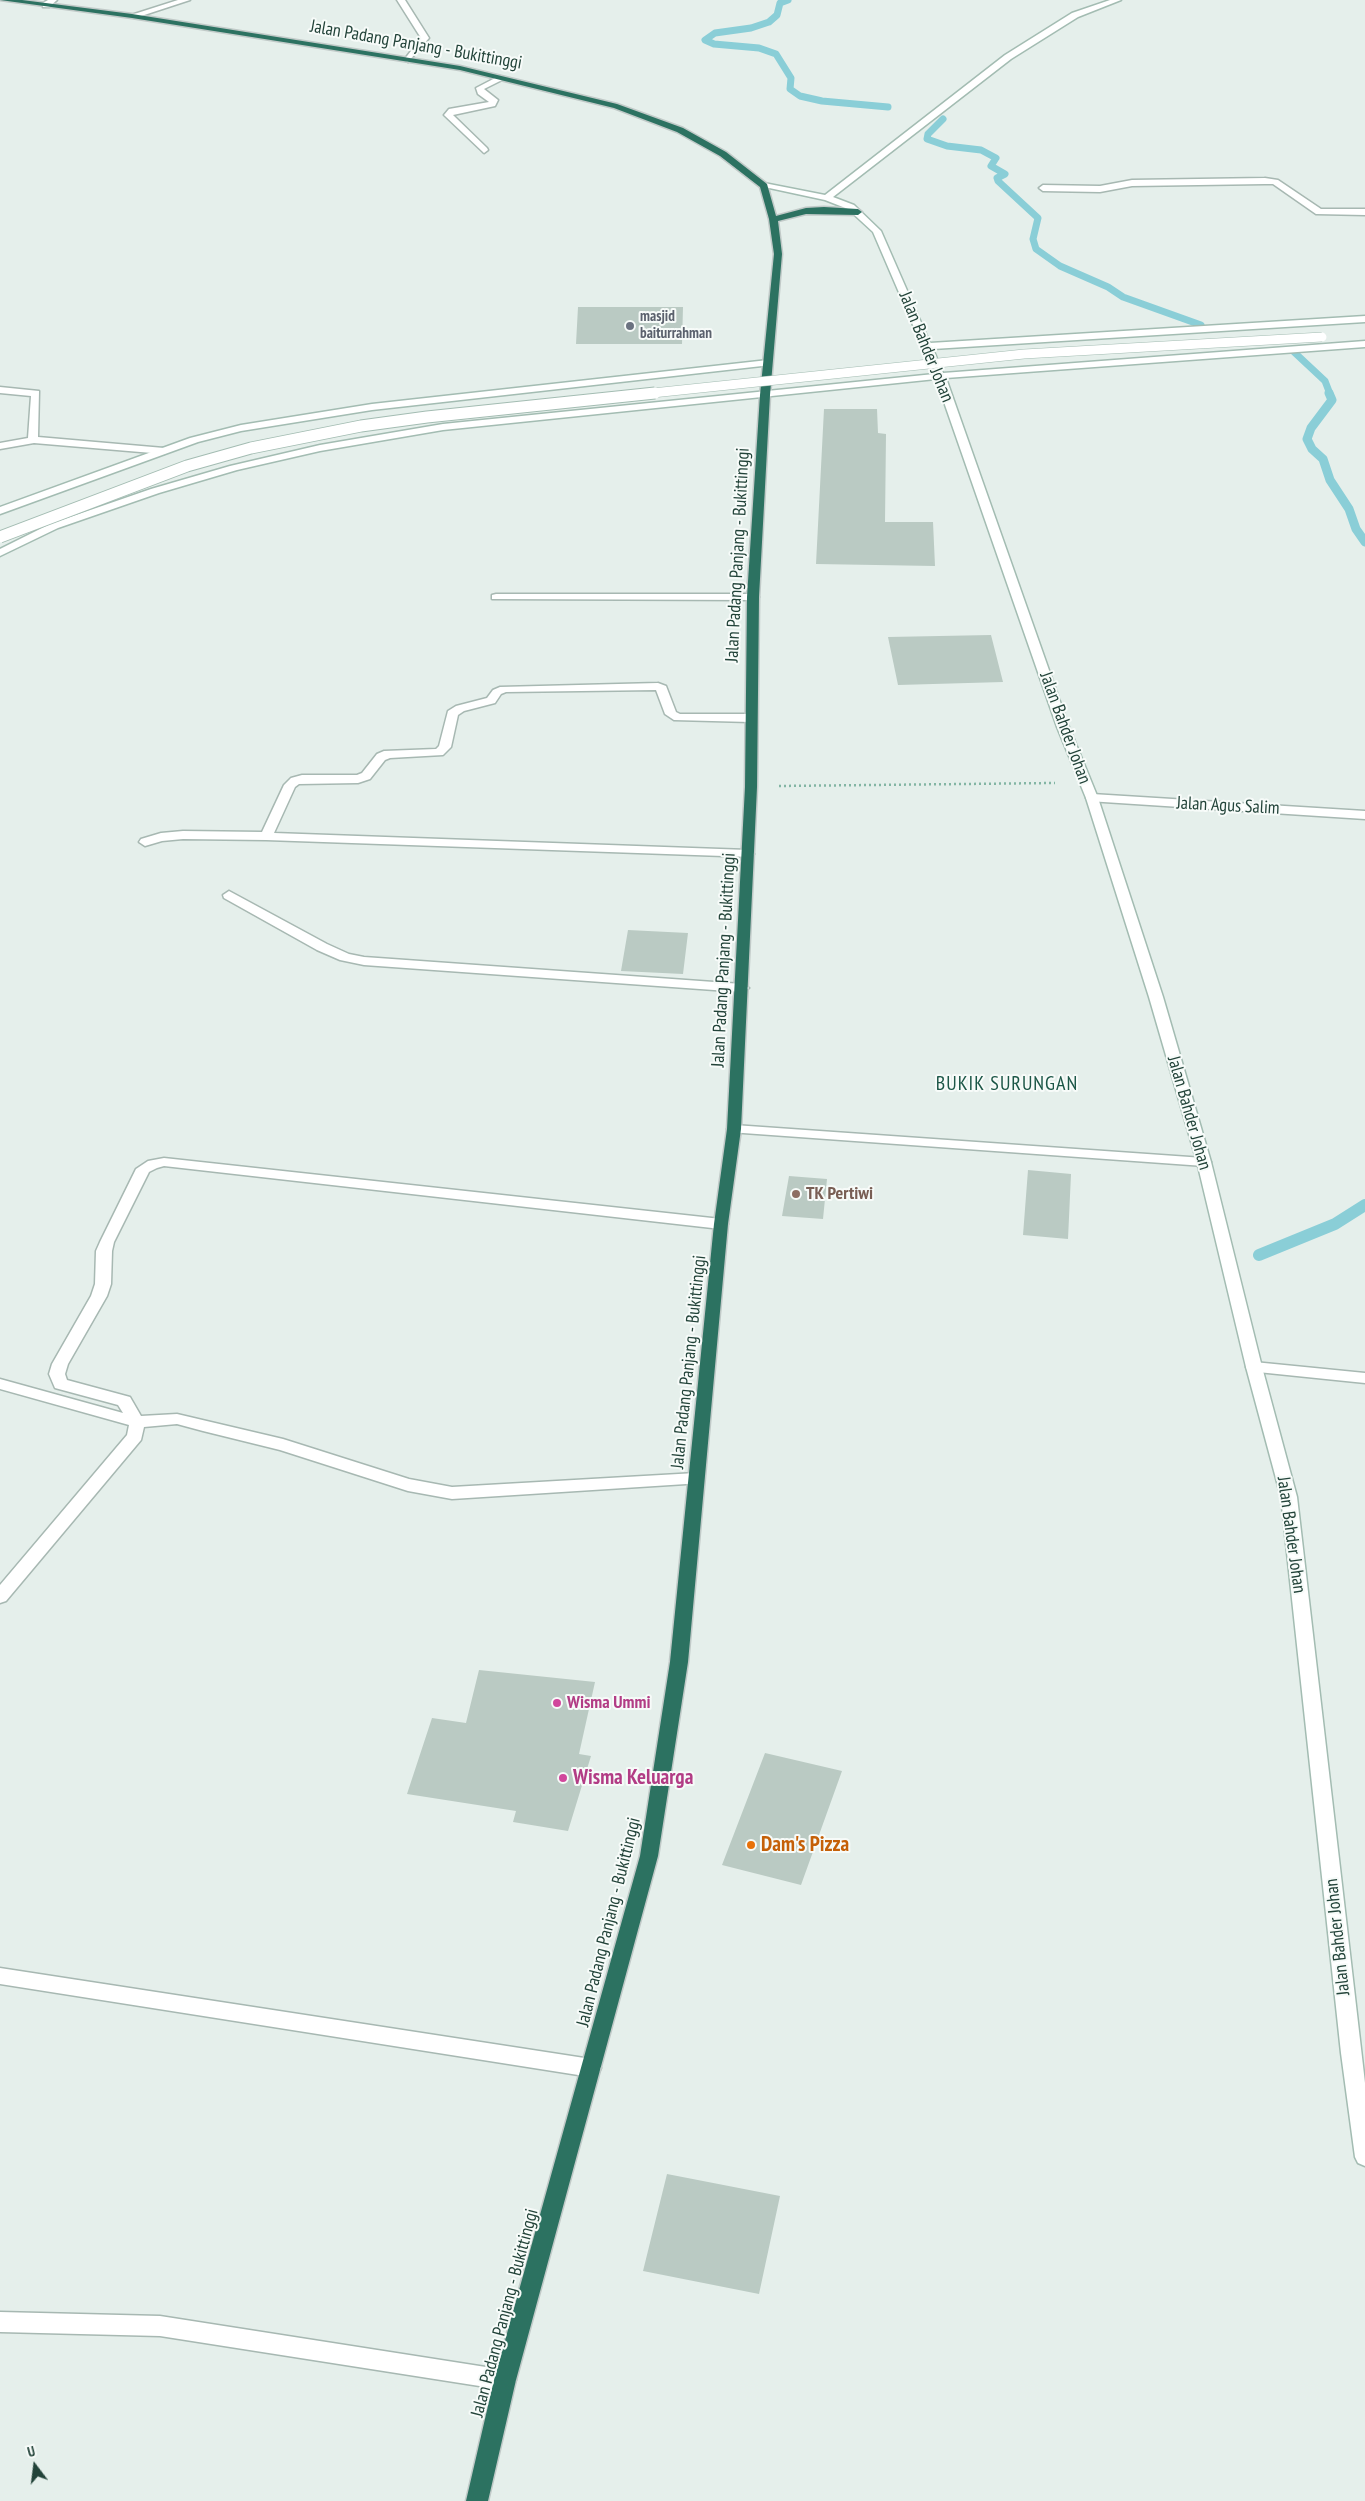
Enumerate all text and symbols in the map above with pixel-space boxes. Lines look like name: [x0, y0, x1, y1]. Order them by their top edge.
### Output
street label: Jalan Padang Panjang - Bukittinggi: [308, 16, 524, 74]
street label: Jalan Bahder Johan: [894, 289, 958, 405]
place label: masjid baiturrahman: [640, 308, 712, 343]
marker: masjid baiturrahman: [624, 320, 636, 332]
street label: Jalan Padang Panjang - Bukittinggi: [722, 447, 754, 663]
street label: Jalan Bahder Johan: [1035, 669, 1095, 787]
street label: Jalan Agus Salim: [1176, 793, 1280, 819]
street label: Jalan Padang Panjang - Bukittinggi: [708, 852, 740, 1068]
street label: Jalan Bahder Johan: [1162, 1054, 1216, 1172]
district label: BUKIK SURUNGAN: [934, 1072, 1080, 1096]
place label: TK Pertiwi: [806, 1183, 873, 1205]
marker: TK Pertiwi: [790, 1188, 802, 1200]
street label: Jalan Padang Panjang - Bukittinggi: [667, 1254, 711, 1470]
street label: Jalan Bahder Johan: [1272, 1475, 1310, 1595]
place label: Wisma Ummi: [567, 1692, 651, 1714]
marker: Wisma Ummi: [551, 1697, 563, 1709]
place label: Wisma Keluarga: [573, 1765, 693, 1791]
marker: Wisma Keluarga: [557, 1772, 569, 1784]
street label: Jalan Padang Panjang - Bukittinggi: [573, 1815, 645, 2029]
place label: Dam's Pizza: [761, 1832, 849, 1858]
marker: Dam's Pizza: [745, 1839, 757, 1851]
street label: Jalan Bahder Johan: [1321, 1878, 1355, 1996]
street label: Jalan Padang Panjang - Bukittinggi: [467, 2207, 543, 2419]
north arrow: [10, 2441, 60, 2491]
text: U: [25, 2442, 37, 2461]

